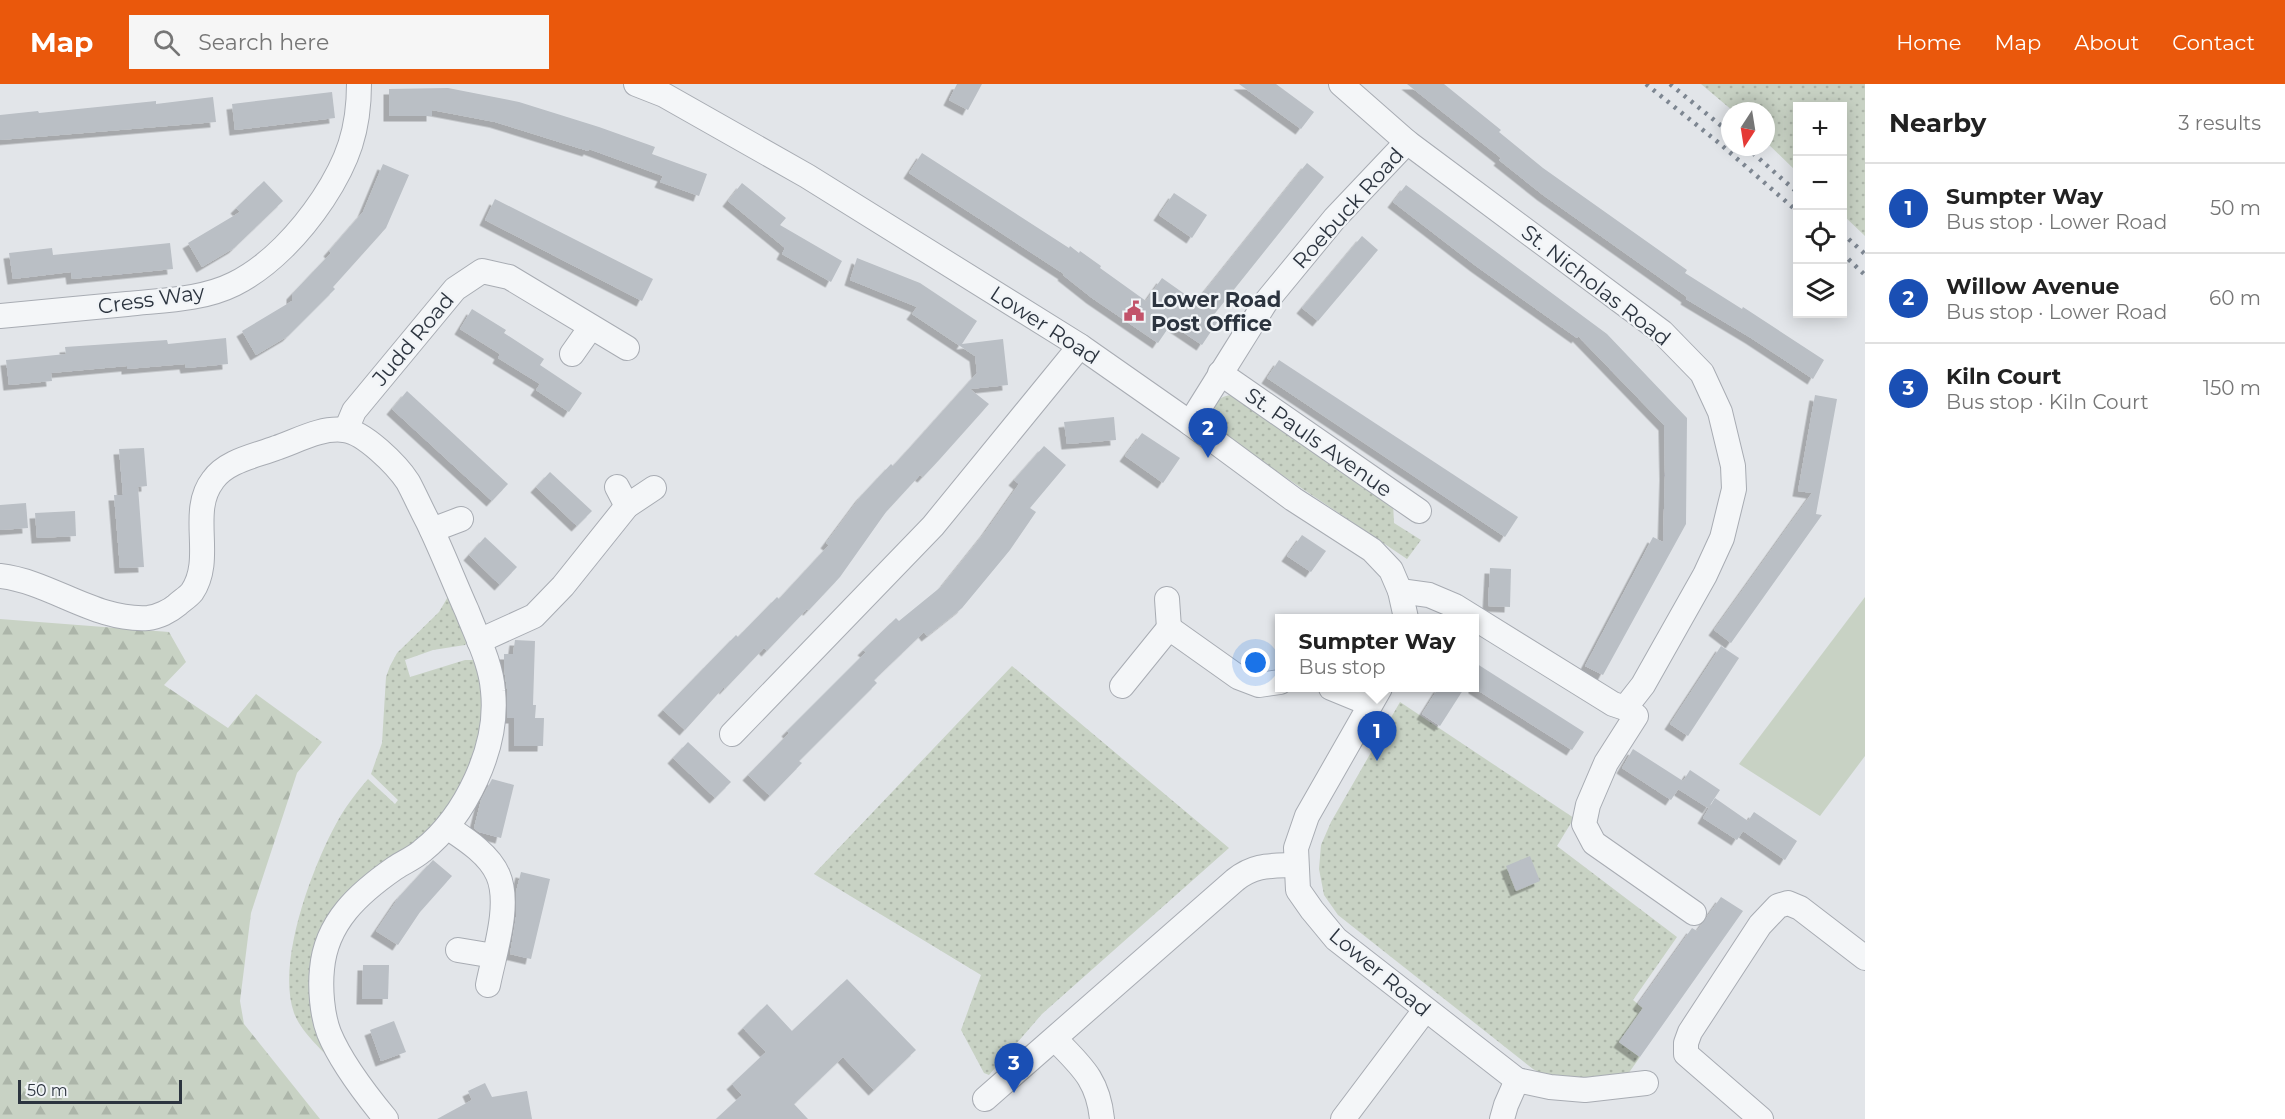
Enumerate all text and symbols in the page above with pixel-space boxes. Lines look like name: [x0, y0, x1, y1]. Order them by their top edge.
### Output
search box: [129, 15, 549, 69]
text: Map: [30, 25, 93, 59]
icon: search: [150, 26, 183, 59]
text: Search here: [198, 29, 329, 56]
text: Home: [1896, 30, 1961, 55]
text: Map: [1994, 30, 2041, 55]
text: About: [2074, 30, 2139, 55]
text: Contact: [2172, 30, 2255, 55]
north arrow: [1721, 102, 1775, 156]
map controls: [1793, 102, 1847, 318]
button: +: [1793, 102, 1847, 156]
text: Nearby: [1889, 107, 1986, 139]
text: 3 results: [2178, 111, 2261, 135]
street label: Roebuck Road: [1287, 142, 1409, 274]
button: −: [1793, 156, 1847, 210]
text: Sumpter Way: [1946, 183, 2103, 210]
text: 1: [1905, 196, 1912, 220]
text: 50 m: [2210, 196, 2261, 220]
button: locate: [1793, 210, 1847, 264]
text: Bus stop · Lower Road: [1946, 210, 2167, 234]
street label: St. Nicholas Road: [1517, 219, 1675, 351]
button: layers: [1793, 264, 1847, 318]
text: Willow Avenue: [1946, 273, 2119, 300]
street label: Cress Way: [96, 279, 206, 319]
street label: Lower Road: [986, 281, 1104, 369]
text: 2: [1903, 286, 1914, 310]
text: 60 m: [2209, 286, 2261, 310]
street label: Judd Road: [366, 287, 459, 391]
place label: Lower Road Post Office: [1151, 287, 1281, 336]
public building icon: Lower Road Post Office: [1122, 299, 1146, 323]
text: Bus stop · Lower Road: [1946, 300, 2167, 324]
text: Kiln Court: [1946, 363, 2061, 390]
text: 3: [1903, 376, 1914, 400]
text: 150 m: [2203, 376, 2261, 400]
street label: St. Pauls Avenue: [1241, 382, 1397, 502]
text: Bus stop · Kiln Court: [1946, 390, 2149, 414]
pin: 2: [1188, 408, 1228, 458]
popup: [1275, 614, 1479, 692]
text: Sumpter Way: [1298, 628, 1456, 655]
your location: [1241, 648, 1270, 677]
text: Bus stop: [1298, 655, 1386, 679]
pin: 1: [1358, 712, 1396, 761]
street label: Lower Road: [1324, 922, 1436, 1022]
pin: 3: [994, 1044, 1034, 1093]
scale bar: [18, 1077, 182, 1104]
text: 50 m: [27, 1081, 68, 1100]

